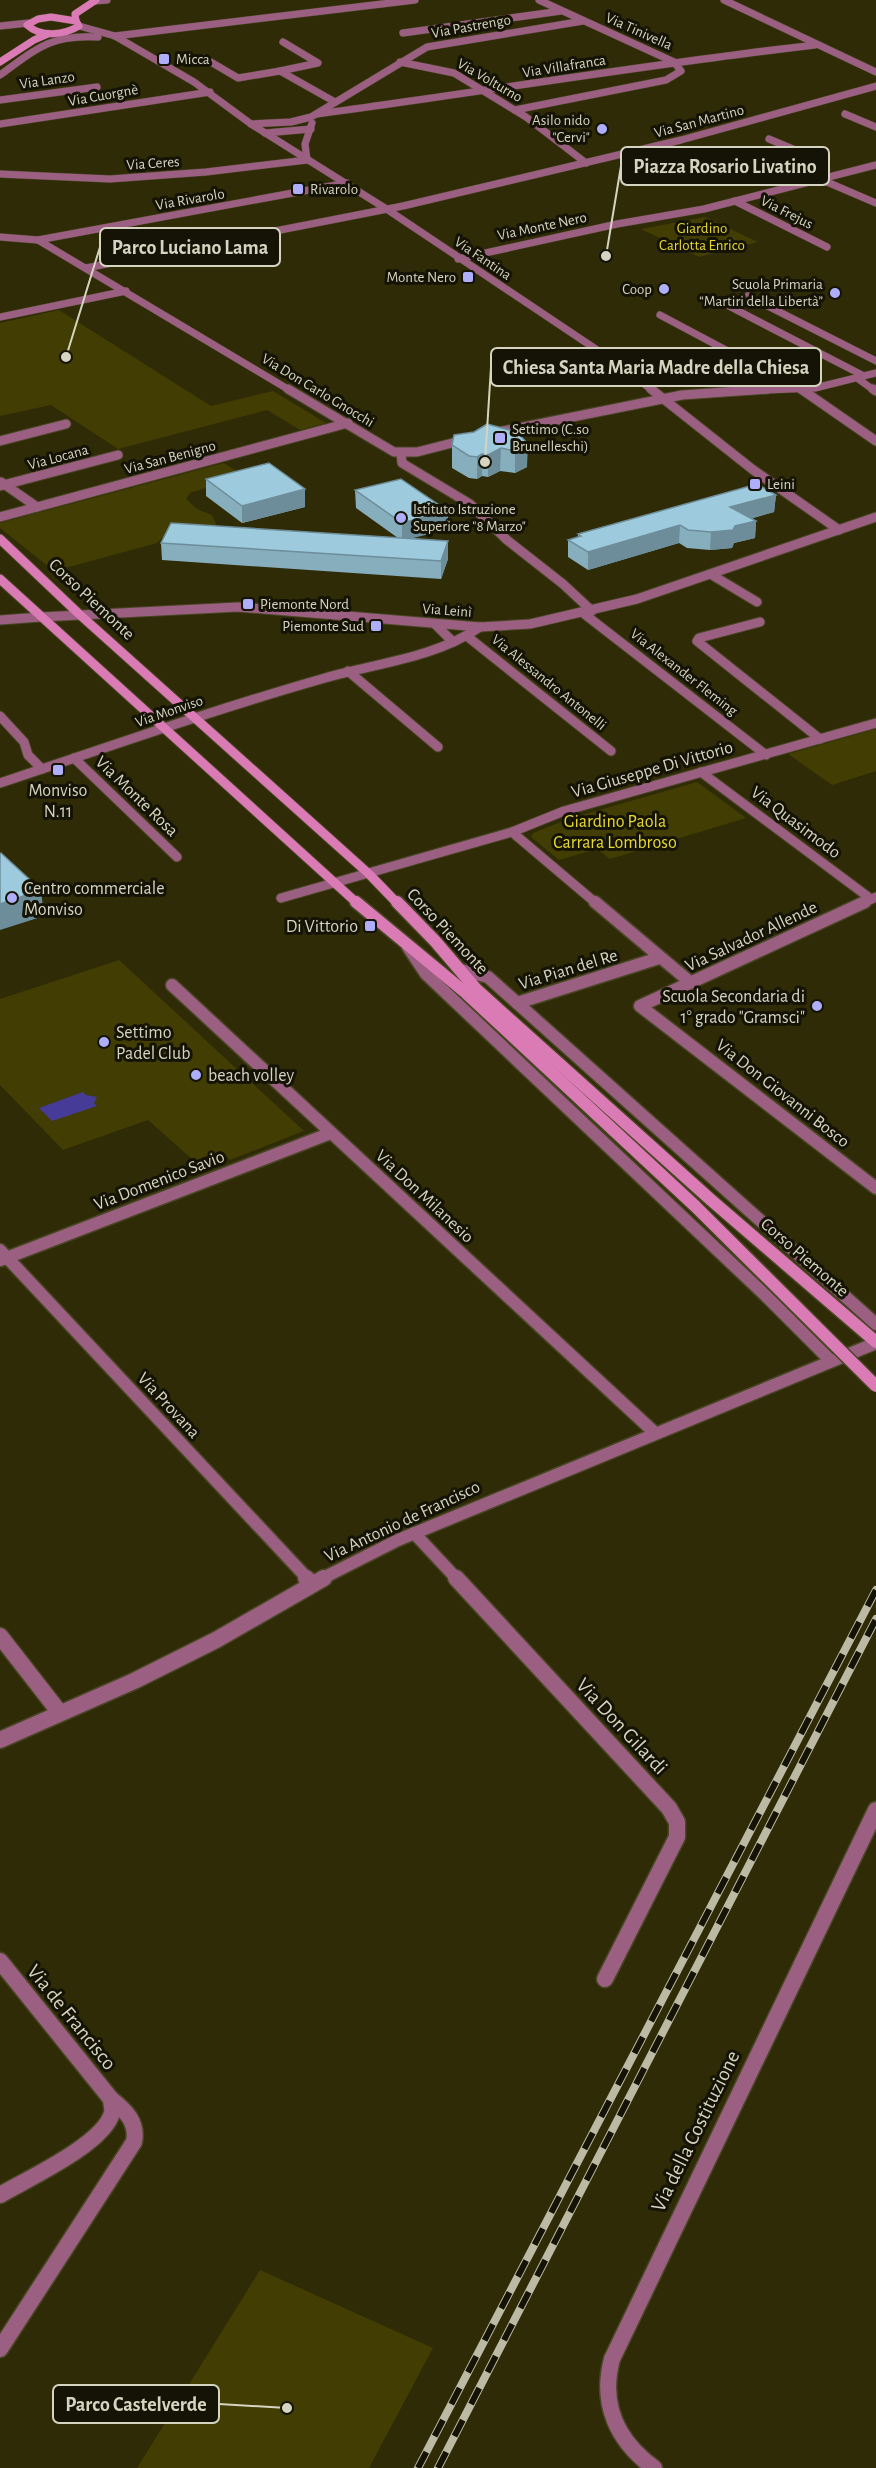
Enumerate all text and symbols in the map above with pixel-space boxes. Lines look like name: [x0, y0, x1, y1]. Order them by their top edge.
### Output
street label: Via Tinivella: [603, 10, 674, 53]
street label: Via Pastrengo: [430, 12, 512, 41]
marker: Micca: [157, 52, 171, 66]
place label: Micca: [176, 52, 210, 67]
street label: Via Villafranca: [521, 52, 607, 80]
street label: Via Volturno: [455, 56, 525, 105]
street label: Via Lanzo: [18, 69, 76, 92]
street label: Via Cuorgnè: [67, 82, 139, 109]
street label: Via San Martino: [653, 102, 746, 141]
place label: Asilo nido "Cervi": [532, 113, 590, 145]
marker: Asilo nido "Cervi": [595, 122, 609, 136]
callout: Piazza Rosario Livatino: [621, 147, 829, 185]
street label: Via Ceres: [126, 154, 180, 173]
text: Piazza Rosario Livatino: [633, 157, 817, 177]
marker: Rivarolo: [291, 182, 305, 196]
place label: Rivarolo: [310, 182, 358, 197]
street label: Via Rivarolo: [155, 186, 226, 213]
street label: Via Frejus: [758, 193, 815, 232]
street label: Via Monte Nero: [496, 210, 588, 243]
park label: Giardino Carlotta Enrico: [659, 221, 745, 253]
callout: Parco Luciano Lama: [100, 228, 280, 266]
street label: Via Fantina: [452, 234, 514, 283]
text: Parco Luciano Lama: [112, 238, 269, 258]
place label: Monte Nero: [386, 270, 456, 285]
marker: Monte Nero: [461, 270, 475, 284]
place label: Scuola Primaria “Martiri della Libertà”: [699, 277, 823, 309]
place label: Coop: [622, 282, 652, 297]
marker: Coop: [657, 282, 671, 296]
marker: Scuola Primaria “Martiri della Libertà”: [828, 286, 842, 300]
callout: Chiesa Santa Maria Madre della Chiesa: [491, 348, 821, 386]
street label: Via Don Carlo Gnocchi: [259, 351, 377, 430]
text: Chiesa Santa Maria Madre della Chiesa: [503, 358, 810, 378]
place label: Settimo (C.so Brunelleschi): [512, 422, 589, 454]
marker: Settimo (C.so Brunelleschi): [493, 431, 507, 445]
street label: Via San Benigno: [123, 438, 217, 477]
street label: Via Locana: [26, 442, 90, 473]
marker: Leini: [748, 477, 762, 491]
place label: Leini: [767, 477, 795, 492]
place label: Istituto Istruzione Superiore "8 Marzo": [413, 502, 526, 534]
marker: Istituto Istruzione Superiore "8 Marzo": [394, 511, 408, 525]
street label: Corso Piemonte: [45, 556, 138, 644]
marker: Piemonte Nord: [241, 597, 255, 611]
place label: Piemonte Nord: [260, 597, 349, 612]
street label: Via Leinì: [422, 601, 473, 620]
place label: Piemonte Sud: [282, 619, 364, 634]
marker: Piemonte Sud: [369, 619, 383, 633]
street label: Via Alexander Fleming: [627, 626, 741, 719]
street label: Via Alessandro Antonelli: [489, 632, 609, 733]
street label: Via Monviso: [133, 693, 205, 730]
street label: Via Giuseppe Di Vittorio: [570, 738, 735, 802]
street label: Via Monte Rosa: [91, 753, 181, 841]
marker: Monviso N.11: [51, 763, 65, 777]
place label: Monviso N.11: [29, 782, 88, 821]
street label: Via Quasimodo: [747, 783, 844, 862]
park label: Giardino Paola Carrara Lombroso: [553, 813, 677, 852]
place label: Centro commerciale Monviso: [24, 880, 165, 919]
street label: Corso Piemonte: [403, 885, 491, 978]
marker: Centro commerciale Monviso: [5, 891, 19, 905]
street label: Via Salvador Allende: [683, 898, 820, 975]
place label: Di Vittorio: [286, 918, 358, 936]
marker: Di Vittorio: [363, 919, 377, 933]
street label: Via Pian del Re: [517, 946, 620, 994]
place label: Scuola Secondaria di 1° grado "Gramsci": [662, 988, 805, 1027]
marker: Scuola Secondaria di 1° grado "Gramsci": [810, 999, 824, 1013]
place label: Settimo Padel Club: [116, 1024, 190, 1063]
marker: Settimo Padel Club: [97, 1035, 111, 1049]
street label: Via Don Giovanni Bosco: [712, 1036, 853, 1151]
place label: beach volley: [208, 1067, 294, 1085]
marker: beach volley: [189, 1068, 203, 1082]
street label: Via Don Milanesio: [372, 1147, 477, 1247]
street label: Via Domenico Savio: [92, 1148, 227, 1214]
street label: Corso Piemonte: [757, 1215, 852, 1301]
street label: Via Provana: [134, 1369, 203, 1442]
street label: Via Antonio de Francisco: [322, 1478, 483, 1566]
street label: Via Don Gilardi: [572, 1674, 671, 1779]
street label: Via de Francisco: [23, 1961, 120, 2074]
street label: Via della Costituzione: [647, 2047, 744, 2215]
callout: Parco Castelverde: [53, 2385, 219, 2423]
text: Parco Castelverde: [65, 2395, 207, 2415]

